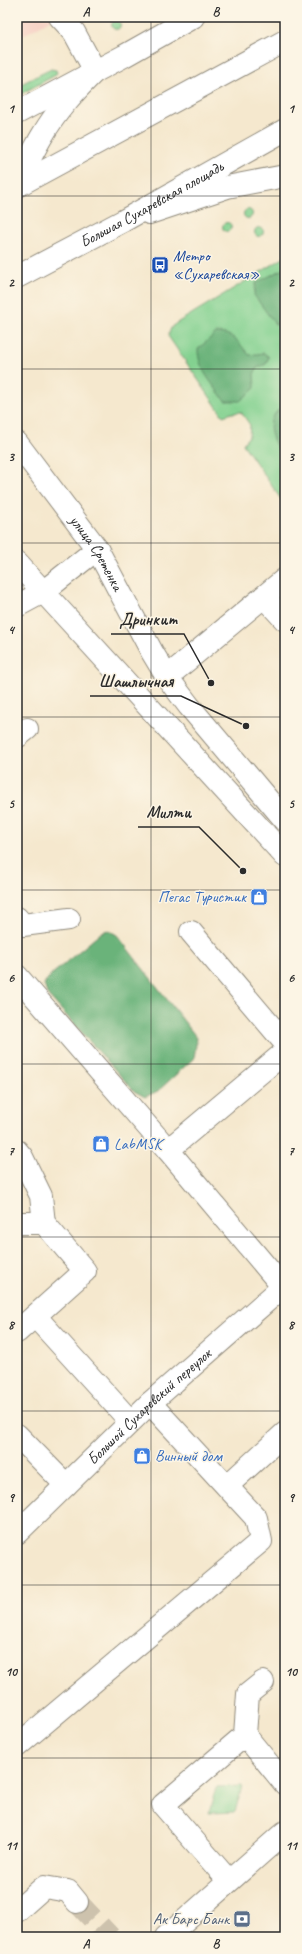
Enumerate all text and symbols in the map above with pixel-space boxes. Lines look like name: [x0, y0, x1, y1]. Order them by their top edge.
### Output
text: A: [83, 4, 91, 20]
text: B: [213, 4, 221, 20]
text: 1: [8, 101, 16, 117]
text: 1: [288, 101, 296, 117]
street label: Большая Сухаревская площадь: [76, 156, 228, 252]
place label: Метро «Сухаревская»: [173, 246, 260, 284]
bus stop icon: Метро «Сухаревская»: [150, 255, 170, 275]
text: 2: [8, 275, 15, 291]
text: 2: [288, 275, 295, 291]
text: 3: [8, 449, 15, 465]
text: 3: [288, 449, 295, 465]
street label: улица Сретенка: [64, 510, 128, 596]
callout: Дринкит: [111, 605, 184, 634]
text: Дринкит: [119, 609, 178, 630]
text: 4: [8, 622, 16, 638]
text: 4: [288, 622, 296, 638]
callout: Шашлычная: [90, 667, 181, 696]
text: Шашлычная: [99, 671, 174, 692]
text: 5: [8, 796, 15, 812]
text: 5: [288, 796, 295, 812]
callout: Милти: [138, 798, 199, 827]
text: Милти: [147, 802, 192, 823]
place label: Пегас Туристик: [158, 887, 247, 907]
shop icon: Пегас Туристик: [249, 887, 269, 907]
text: 6: [8, 970, 15, 986]
text: 6: [288, 970, 295, 986]
shop icon: LabMSK: [91, 1134, 111, 1154]
place label: LabMSK: [114, 1134, 165, 1154]
text: 7: [8, 1143, 15, 1159]
text: 7: [288, 1143, 295, 1159]
text: 8: [8, 1317, 16, 1333]
text: 8: [288, 1317, 296, 1333]
street label: Большой Сухаревский переулок: [83, 1343, 217, 1469]
shop icon: Винный дом: [132, 1446, 152, 1466]
place label: Винный дом: [155, 1446, 223, 1466]
text: 9: [8, 1490, 15, 1506]
text: 9: [288, 1490, 295, 1506]
text: 10: [5, 1664, 18, 1680]
text: 10: [285, 1664, 298, 1680]
text: 11: [5, 1838, 19, 1854]
text: 11: [285, 1838, 299, 1854]
place label: Ак Барс Банк: [153, 1909, 230, 1929]
bank icon: Ак Барс Банк: [232, 1909, 252, 1929]
text: A: [83, 1936, 91, 1952]
text: B: [213, 1936, 221, 1952]

